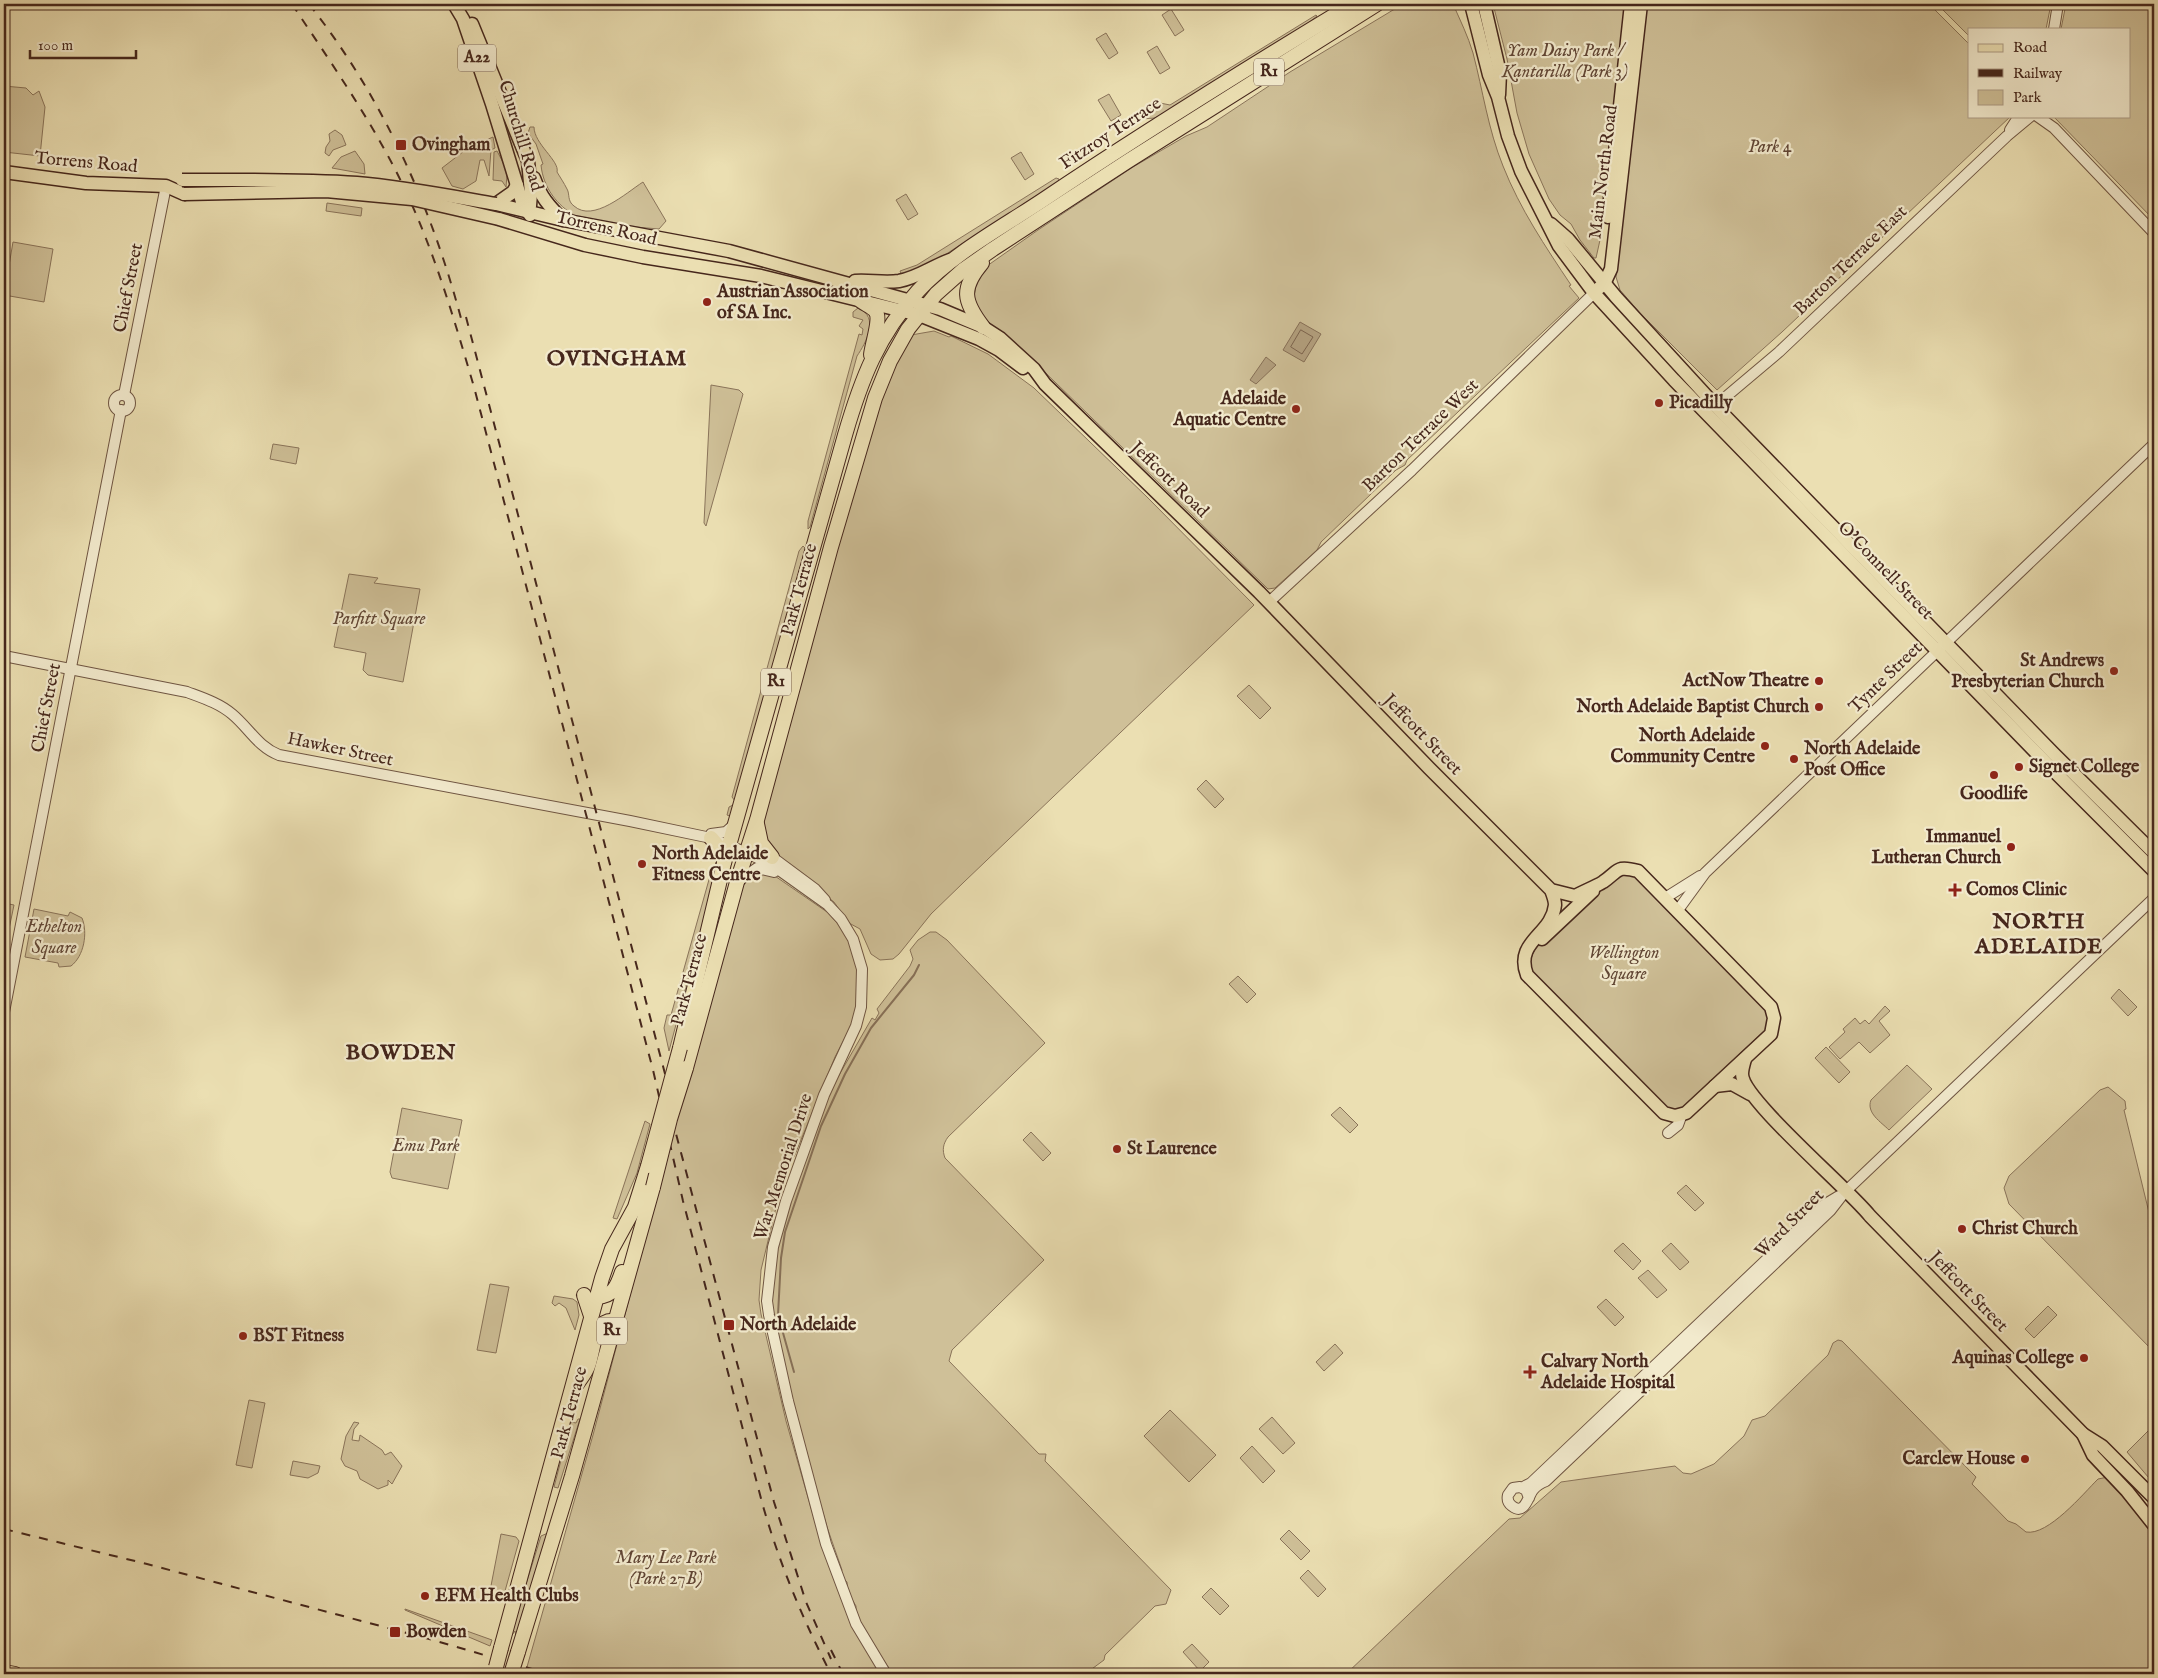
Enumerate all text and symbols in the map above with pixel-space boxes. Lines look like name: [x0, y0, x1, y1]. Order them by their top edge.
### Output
scale bar: [30, 28, 136, 60]
legend: [1968, 28, 2130, 118]
text: 100 m: [38, 36, 74, 55]
text: Road: [2013, 38, 2048, 57]
park label: Yam Daisy Park / Kantarilla (Park 3): [1501, 40, 1628, 84]
road number: A22: [458, 44, 496, 72]
road number: R1: [1254, 58, 1284, 86]
text: Railway: [2013, 64, 2063, 83]
street label: Churchill Road: [492, 78, 548, 195]
text: Park: [2013, 88, 2043, 107]
street label: Fitzroy Terrace: [1056, 93, 1166, 175]
street label: Main North Road: [1584, 103, 1624, 240]
place label: Ovingham: [412, 134, 490, 157]
park label: Park 4: [1748, 136, 1792, 159]
marker: Ovingham: [394, 138, 408, 152]
street label: Torrens Road: [34, 147, 139, 179]
street label: Barton Terrace East: [1789, 201, 1913, 321]
street label: Torrens Road: [553, 206, 659, 252]
street label: Chief Street: [109, 241, 149, 335]
place label: Austrian Association of SA Inc.: [716, 281, 869, 325]
marker: Austrian Association of SA Inc.: [701, 296, 713, 308]
district label: OVINGHAM: [547, 345, 687, 373]
street label: Barton Terrace West: [1358, 374, 1484, 498]
place label: Adelaide Aquatic Centre: [1173, 388, 1287, 432]
place label: Picadilly: [1669, 392, 1734, 415]
marker: Picadilly: [1653, 397, 1665, 409]
marker: Adelaide Aquatic Centre: [1290, 403, 1302, 415]
street label: Jeffcott Road: [1124, 436, 1213, 523]
street label: O'Connell Street: [1832, 517, 1938, 625]
street label: Park Terrace: [777, 541, 823, 639]
park label: Parfitt Square: [332, 608, 426, 631]
street label: Tynte Street: [1844, 637, 1928, 719]
place label: St Andrews Presbyterian Church: [1951, 650, 2105, 694]
street label: Chief Street: [27, 661, 67, 755]
marker: St Andrews Presbyterian Church: [2108, 665, 2120, 677]
road number: R1: [761, 669, 791, 696]
place label: ActNow Theatre: [1682, 670, 1810, 693]
marker: ActNow Theatre: [1813, 675, 1825, 687]
street label: Jeffcott Street: [1376, 688, 1467, 781]
place label: North Adelaide Baptist Church: [1575, 696, 1809, 719]
marker: North Adelaide Baptist Church: [1813, 701, 1825, 713]
place label: North Adelaide Community Centre: [1610, 725, 1756, 769]
street label: Hawker Street: [285, 728, 395, 772]
place label: North Adelaide Post Office: [1803, 738, 1921, 782]
marker: North Adelaide Community Centre: [1759, 740, 1771, 752]
marker: North Adelaide Post Office: [1788, 753, 1800, 765]
place label: Signet College: [2029, 756, 2140, 779]
marker: Signet College: [2013, 761, 2025, 773]
marker: Goodlife: [1988, 769, 2000, 781]
place label: Goodlife: [1960, 783, 2029, 806]
place label: Immanuel Lutheran Church: [1871, 826, 2002, 870]
marker: Immanuel Lutheran Church: [2005, 841, 2017, 853]
place label: North Adelaide Fitness Centre: [651, 843, 769, 887]
marker: North Adelaide Fitness Centre: [636, 858, 648, 870]
place label: Comos Clinic: [1966, 879, 2067, 902]
marker: Comos Clinic: [1948, 883, 1962, 897]
district label: NORTH ADELAIDE: [1974, 908, 2103, 961]
park label: Ethelton Square: [25, 916, 82, 960]
street label: Park Terrace: [667, 931, 713, 1029]
park label: Wellington Square: [1588, 942, 1660, 986]
district label: BOWDEN: [345, 1039, 457, 1067]
street label: War Memorial Drive: [749, 1091, 819, 1243]
park label: Emu Park: [391, 1135, 460, 1158]
place label: St Laurence: [1127, 1138, 1217, 1161]
marker: St Laurence: [1111, 1143, 1123, 1155]
street label: Ward Street: [1751, 1185, 1829, 1263]
place label: Christ Church: [1972, 1218, 2078, 1241]
marker: Christ Church: [1956, 1223, 1968, 1235]
street label: Jeffcott Street: [1922, 1245, 2013, 1338]
place label: North Adelaide: [739, 1314, 857, 1337]
road number: R1: [597, 1318, 627, 1344]
marker: North Adelaide: [722, 1318, 736, 1332]
place label: BST Fitness: [253, 1325, 345, 1348]
marker: BST Fitness: [237, 1330, 249, 1342]
place label: Aquinas College: [1952, 1347, 2075, 1370]
place label: Calvary North Adelaide Hospital: [1540, 1351, 1676, 1395]
marker: Aquinas College: [2078, 1352, 2090, 1364]
street label: Park Terrace: [547, 1364, 593, 1462]
marker: Calvary North Adelaide Hospital: [1523, 1365, 1537, 1379]
place label: Carclew House: [1902, 1448, 2016, 1471]
marker: Carclew House: [2019, 1453, 2031, 1465]
park label: Mary Lee Park (Park 27B): [615, 1547, 717, 1591]
place label: EFM Health Clubs: [435, 1585, 579, 1608]
marker: EFM Health Clubs: [419, 1590, 431, 1602]
place label: Bowden: [406, 1621, 467, 1644]
marker: Bowden: [388, 1625, 402, 1639]

